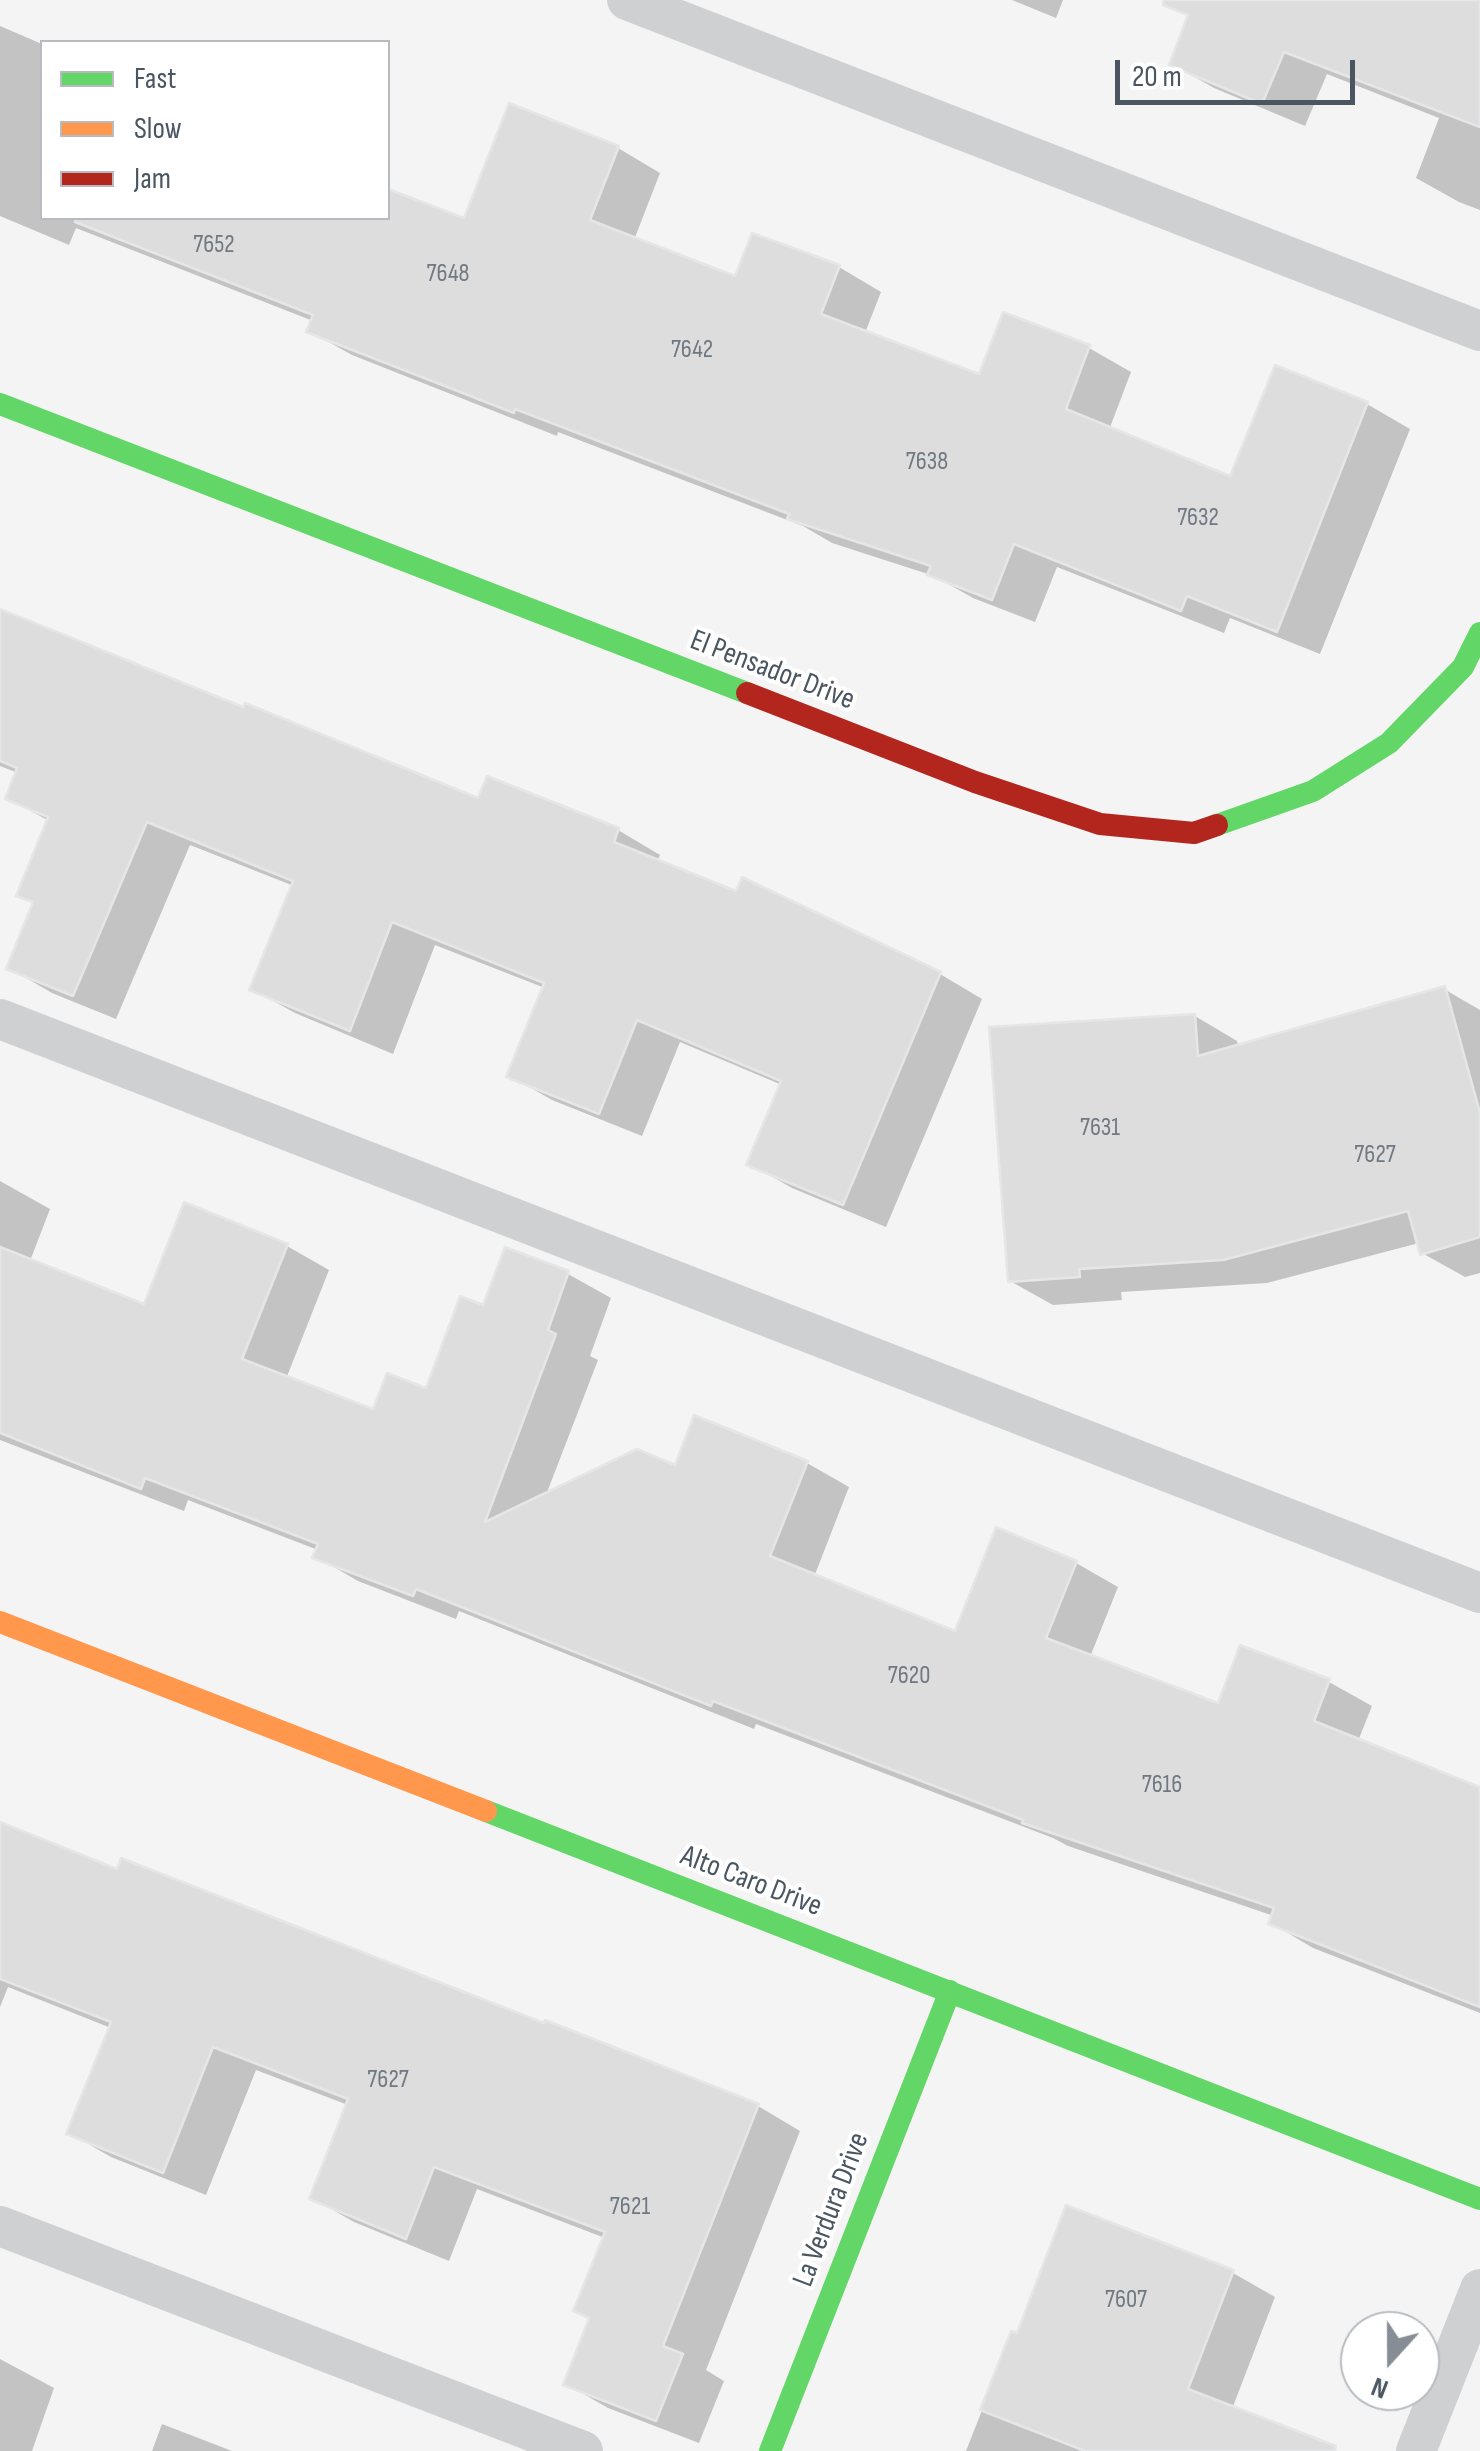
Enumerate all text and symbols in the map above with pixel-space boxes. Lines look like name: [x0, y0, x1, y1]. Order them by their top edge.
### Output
legend: [40, 40, 390, 220]
scale bar: [1120, 40, 1360, 102]
text: 20 m: [1132, 59, 1182, 95]
text: Fast: [134, 61, 176, 97]
text: Slow: [134, 111, 182, 147]
text: Jam: [134, 161, 171, 197]
house number: 7652: [193, 231, 235, 261]
house number: 7648: [427, 260, 469, 290]
house number: 7642: [671, 336, 713, 366]
house number: 7638: [906, 448, 948, 478]
house number: 7632: [1177, 504, 1219, 534]
street label: El Pensador Drive: [685, 623, 859, 719]
house number: 7631: [1080, 1114, 1120, 1144]
house number: 7627: [1354, 1141, 1396, 1171]
house number: 7620: [888, 1662, 930, 1692]
house number: 7616: [1142, 1771, 1182, 1801]
street label: Alto Caro Drive: [675, 1839, 827, 1925]
house number: 7627: [367, 2066, 409, 2096]
street label: La Verdura Drive: [786, 2128, 878, 2292]
house number: 7621: [610, 2193, 650, 2223]
house number: 7607: [1105, 2286, 1147, 2316]
north arrow: [1340, 2311, 1440, 2411]
text: N: [1367, 2370, 1393, 2406]

